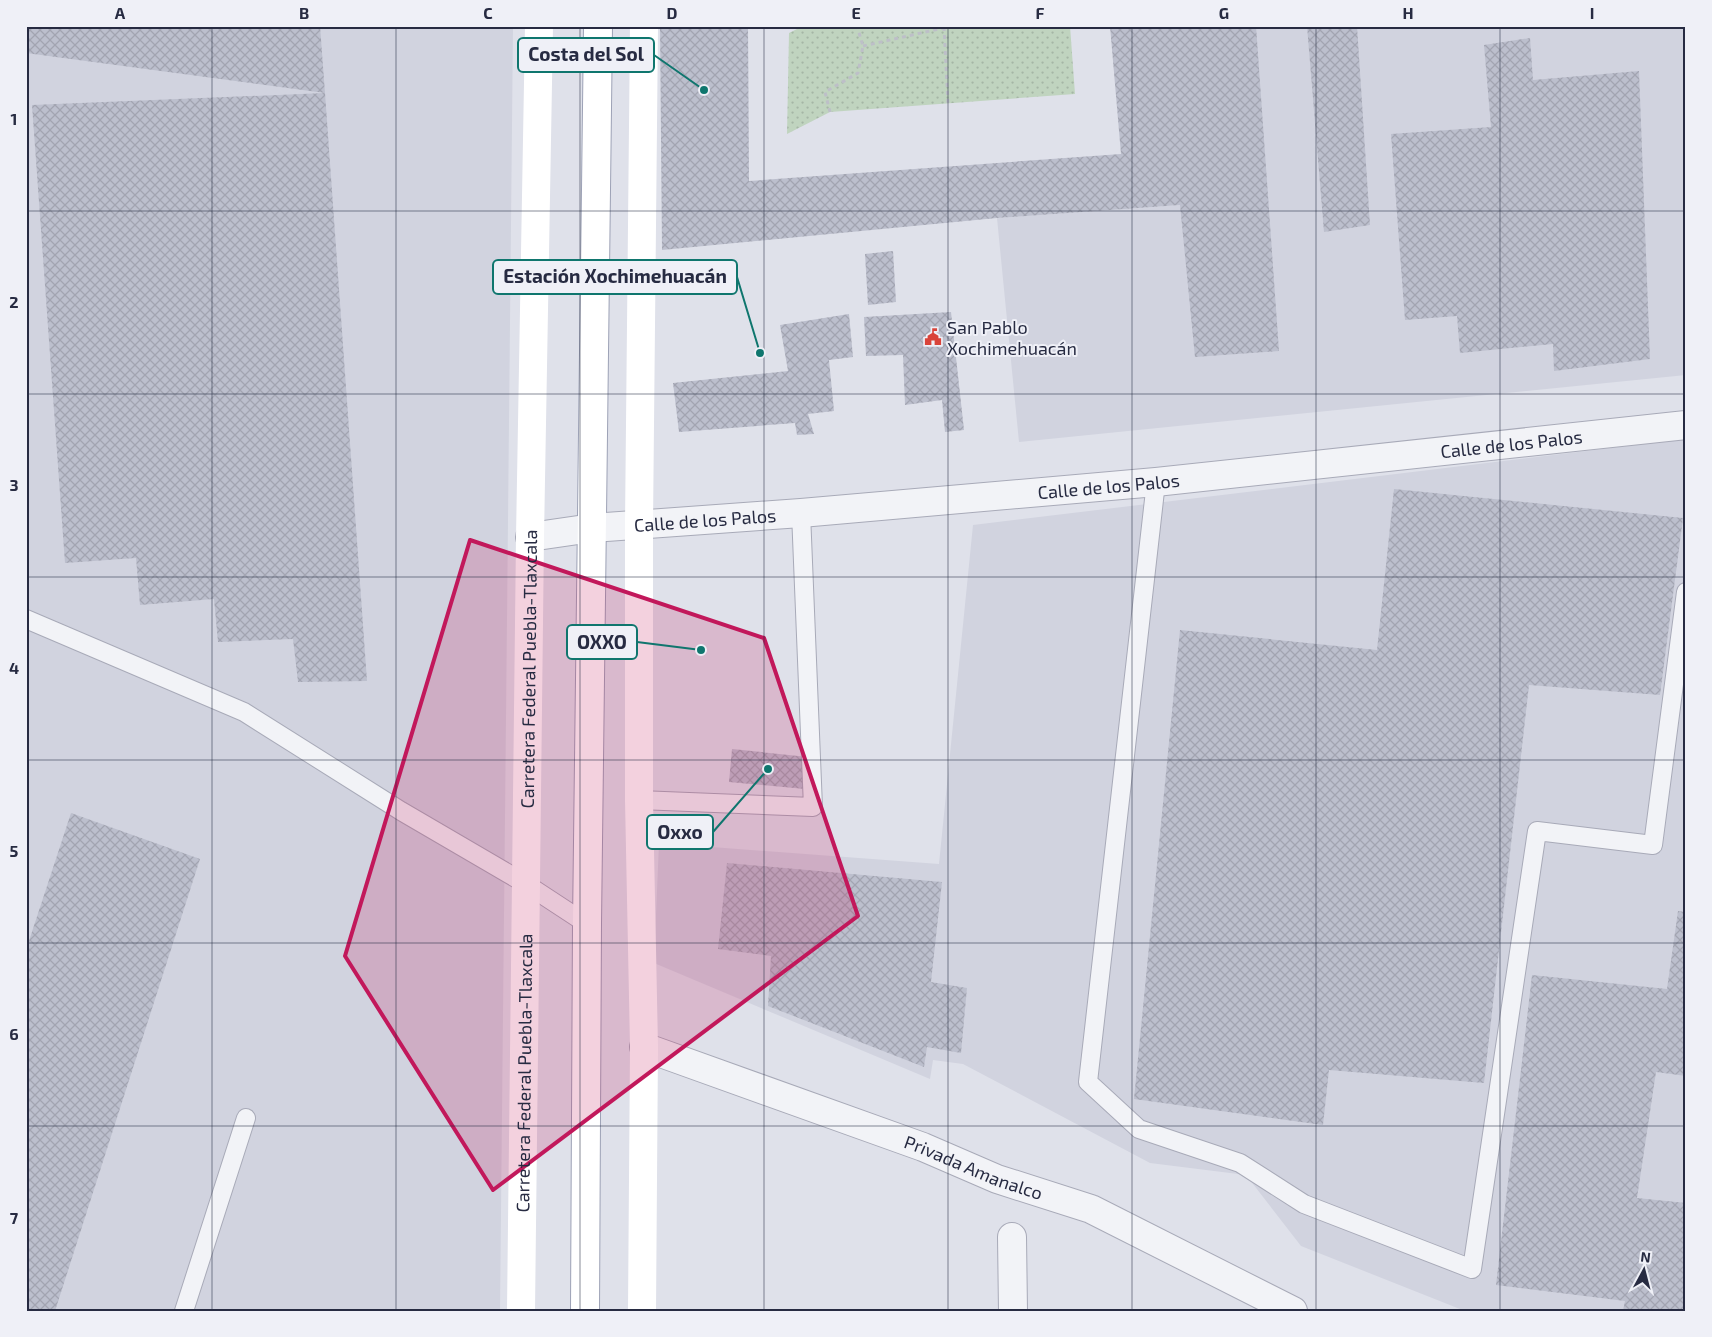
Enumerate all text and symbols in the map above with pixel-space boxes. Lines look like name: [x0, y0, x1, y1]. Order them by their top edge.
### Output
text: A: [115, 3, 126, 22]
text: B: [299, 3, 309, 22]
text: C: [483, 3, 493, 22]
text: D: [667, 3, 678, 22]
text: E: [851, 3, 861, 22]
text: F: [1036, 3, 1045, 22]
text: G: [1219, 3, 1229, 22]
text: H: [1402, 3, 1414, 22]
text: I: [1590, 3, 1594, 22]
callout: Costa del Sol: [518, 38, 654, 72]
text: Costa del Sol: [528, 42, 645, 65]
text: 1: [11, 109, 17, 128]
callout: Estación Xochimehuacán: [493, 260, 737, 294]
text: Estación Xochimehuacán: [503, 264, 727, 287]
text: 2: [9, 292, 19, 311]
place label: San Pablo Xochimehuacán: [947, 316, 1077, 359]
public building icon: San Pablo Xochimehuacán: [923, 327, 943, 347]
street label: Calle de los Palos: [1439, 425, 1583, 462]
street label: Calle de los Palos: [1037, 469, 1181, 503]
text: 3: [9, 475, 19, 494]
street label: Calle de los Palos: [633, 504, 777, 536]
street label: Carretera Federal Puebla-Tlaxcala: [516, 529, 541, 809]
callout: OXXO: [567, 625, 637, 659]
text: OXXO: [577, 630, 627, 653]
text: 4: [9, 658, 19, 677]
callout: Oxxo: [647, 815, 713, 849]
text: Oxxo: [657, 820, 703, 843]
text: 5: [10, 841, 19, 860]
street label: Carretera Federal Puebla-Tlaxcala: [511, 933, 536, 1213]
text: 6: [9, 1024, 19, 1043]
street label: Privada Amanalco: [902, 1130, 1046, 1204]
text: 7: [10, 1208, 19, 1227]
north arrow: [1620, 1244, 1670, 1294]
text: N: [1640, 1248, 1652, 1266]

